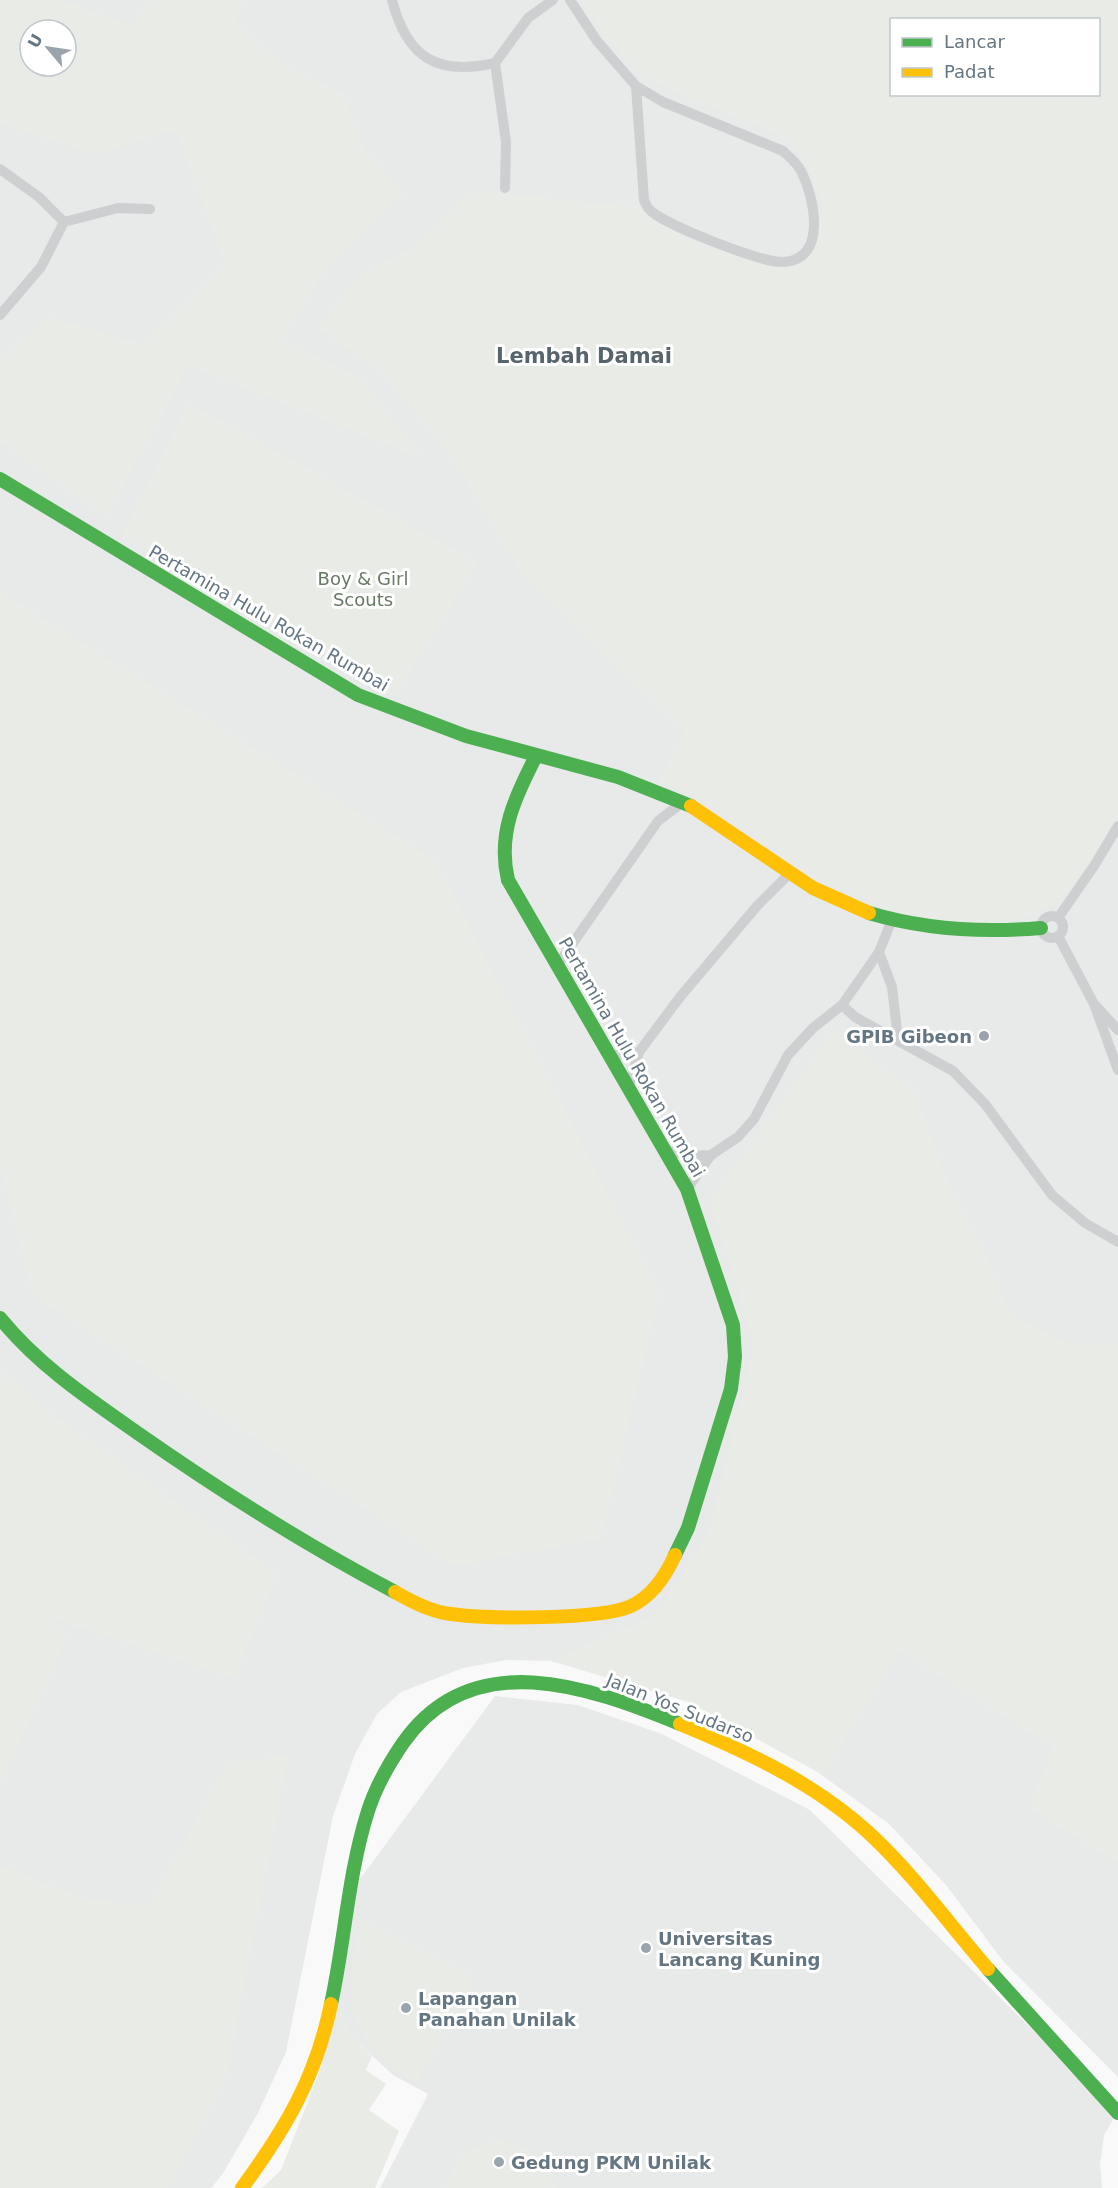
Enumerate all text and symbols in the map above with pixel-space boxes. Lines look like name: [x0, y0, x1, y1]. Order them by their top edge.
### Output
north arrow: [18, 18, 78, 78]
legend: [890, 18, 1100, 96]
text: U: [24, 31, 47, 51]
text: Lancar: [944, 31, 1005, 52]
text: Padat: [944, 61, 995, 82]
district label: Lembah Damai: [496, 344, 672, 368]
street label: Pertamina Hulu Rokan Rumbai: [145, 541, 393, 695]
park label: Boy & Girl Scouts: [318, 568, 408, 610]
street label: Pertamina Hulu Rokan Rumbai: [555, 933, 709, 1181]
place label: GPIB Gibeon: [846, 1026, 972, 1047]
marker: GPIB Gibeon: [977, 1029, 991, 1043]
street label: Jalan Yos Sudarso: [602, 1668, 757, 1747]
place label: Universitas Lancang Kuning: [658, 1928, 820, 1970]
marker: Universitas Lancang Kuning: [639, 1941, 653, 1955]
place label: Lapangan Panahan Unilak: [418, 1988, 577, 2030]
marker: Lapangan Panahan Unilak: [399, 2001, 413, 2015]
place label: Gedung PKM Unilak: [511, 2152, 712, 2173]
marker: Gedung PKM Unilak: [492, 2155, 506, 2169]

